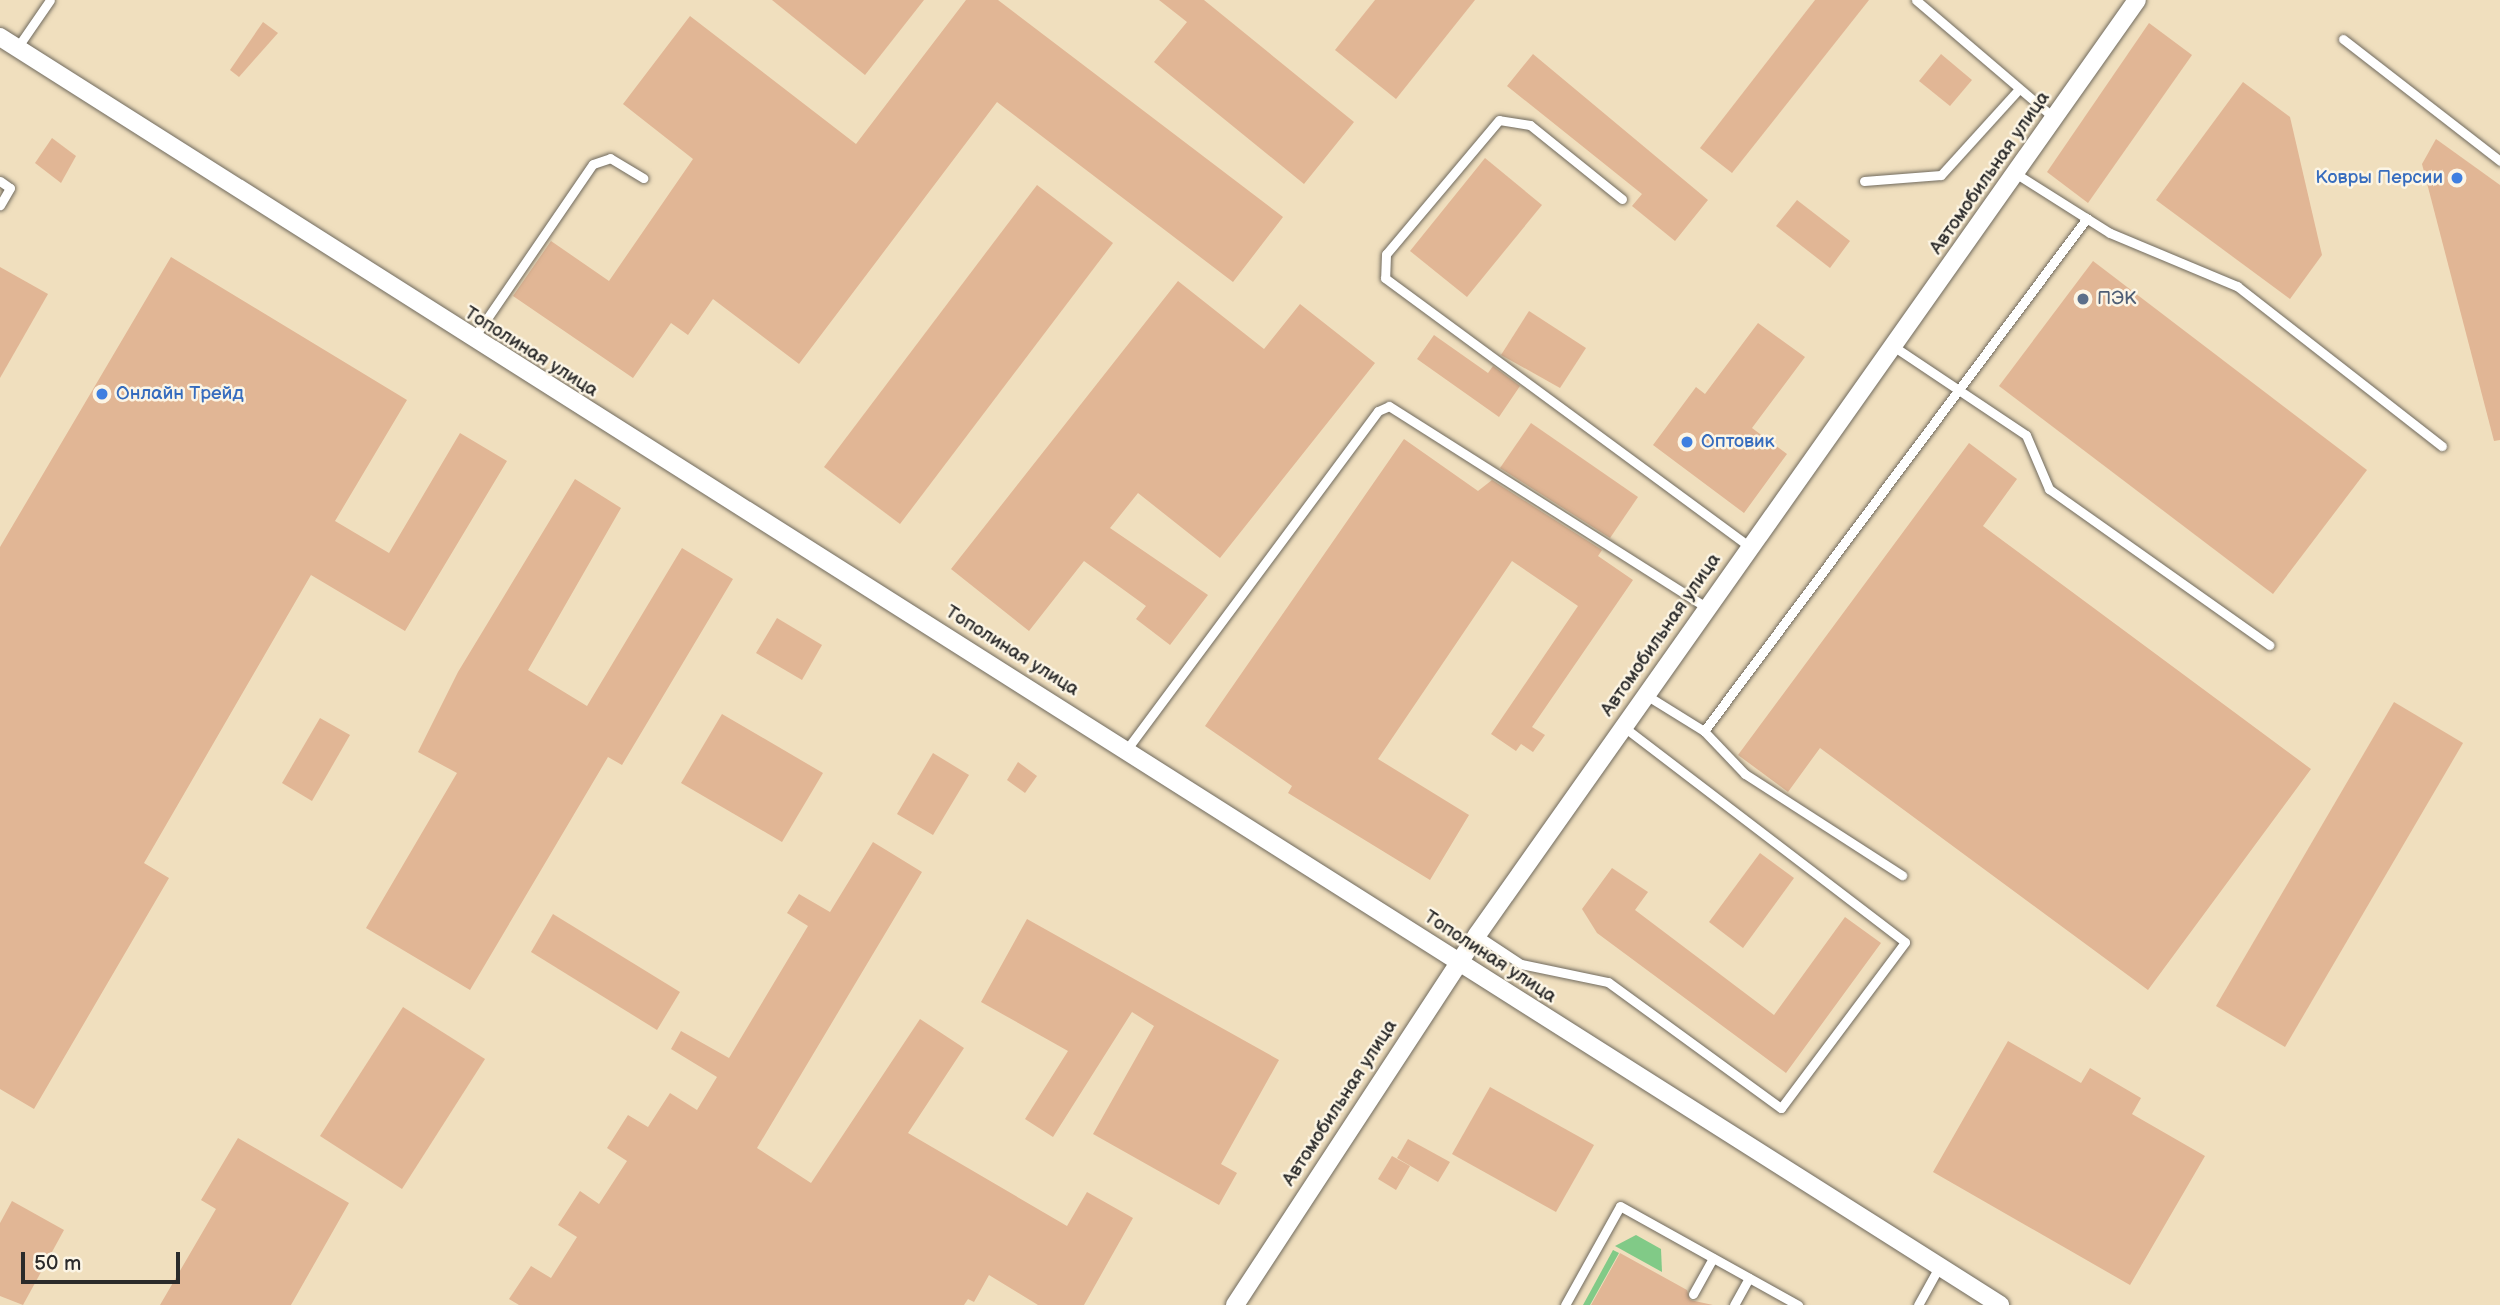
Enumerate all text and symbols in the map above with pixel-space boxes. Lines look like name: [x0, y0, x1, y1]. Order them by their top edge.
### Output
street label: Автомобильная улица: [1925, 87, 2055, 259]
place label: Ковры Персии: [2315, 167, 2443, 189]
marker: Ковры Персии: [2449, 170, 2465, 186]
place label: ПЭК: [2097, 288, 2136, 310]
marker: ПЭК: [2075, 291, 2091, 307]
street label: Тополиная улица: [460, 302, 602, 402]
place label: Онлайн Трейд: [116, 383, 244, 405]
marker: Онлайн Трейд: [94, 386, 110, 402]
place label: Оптовик: [1701, 431, 1775, 453]
marker: Оптовик: [1679, 434, 1695, 450]
street label: Автомобильная улица: [1596, 549, 1726, 721]
street label: Тополиная улица: [941, 601, 1083, 701]
street label: Тополиная улица: [1420, 906, 1560, 1008]
street label: Автомобильная улица: [1278, 1016, 1402, 1190]
scale bar: [24, 1238, 184, 1282]
text: 50 m: [34, 1251, 81, 1276]

